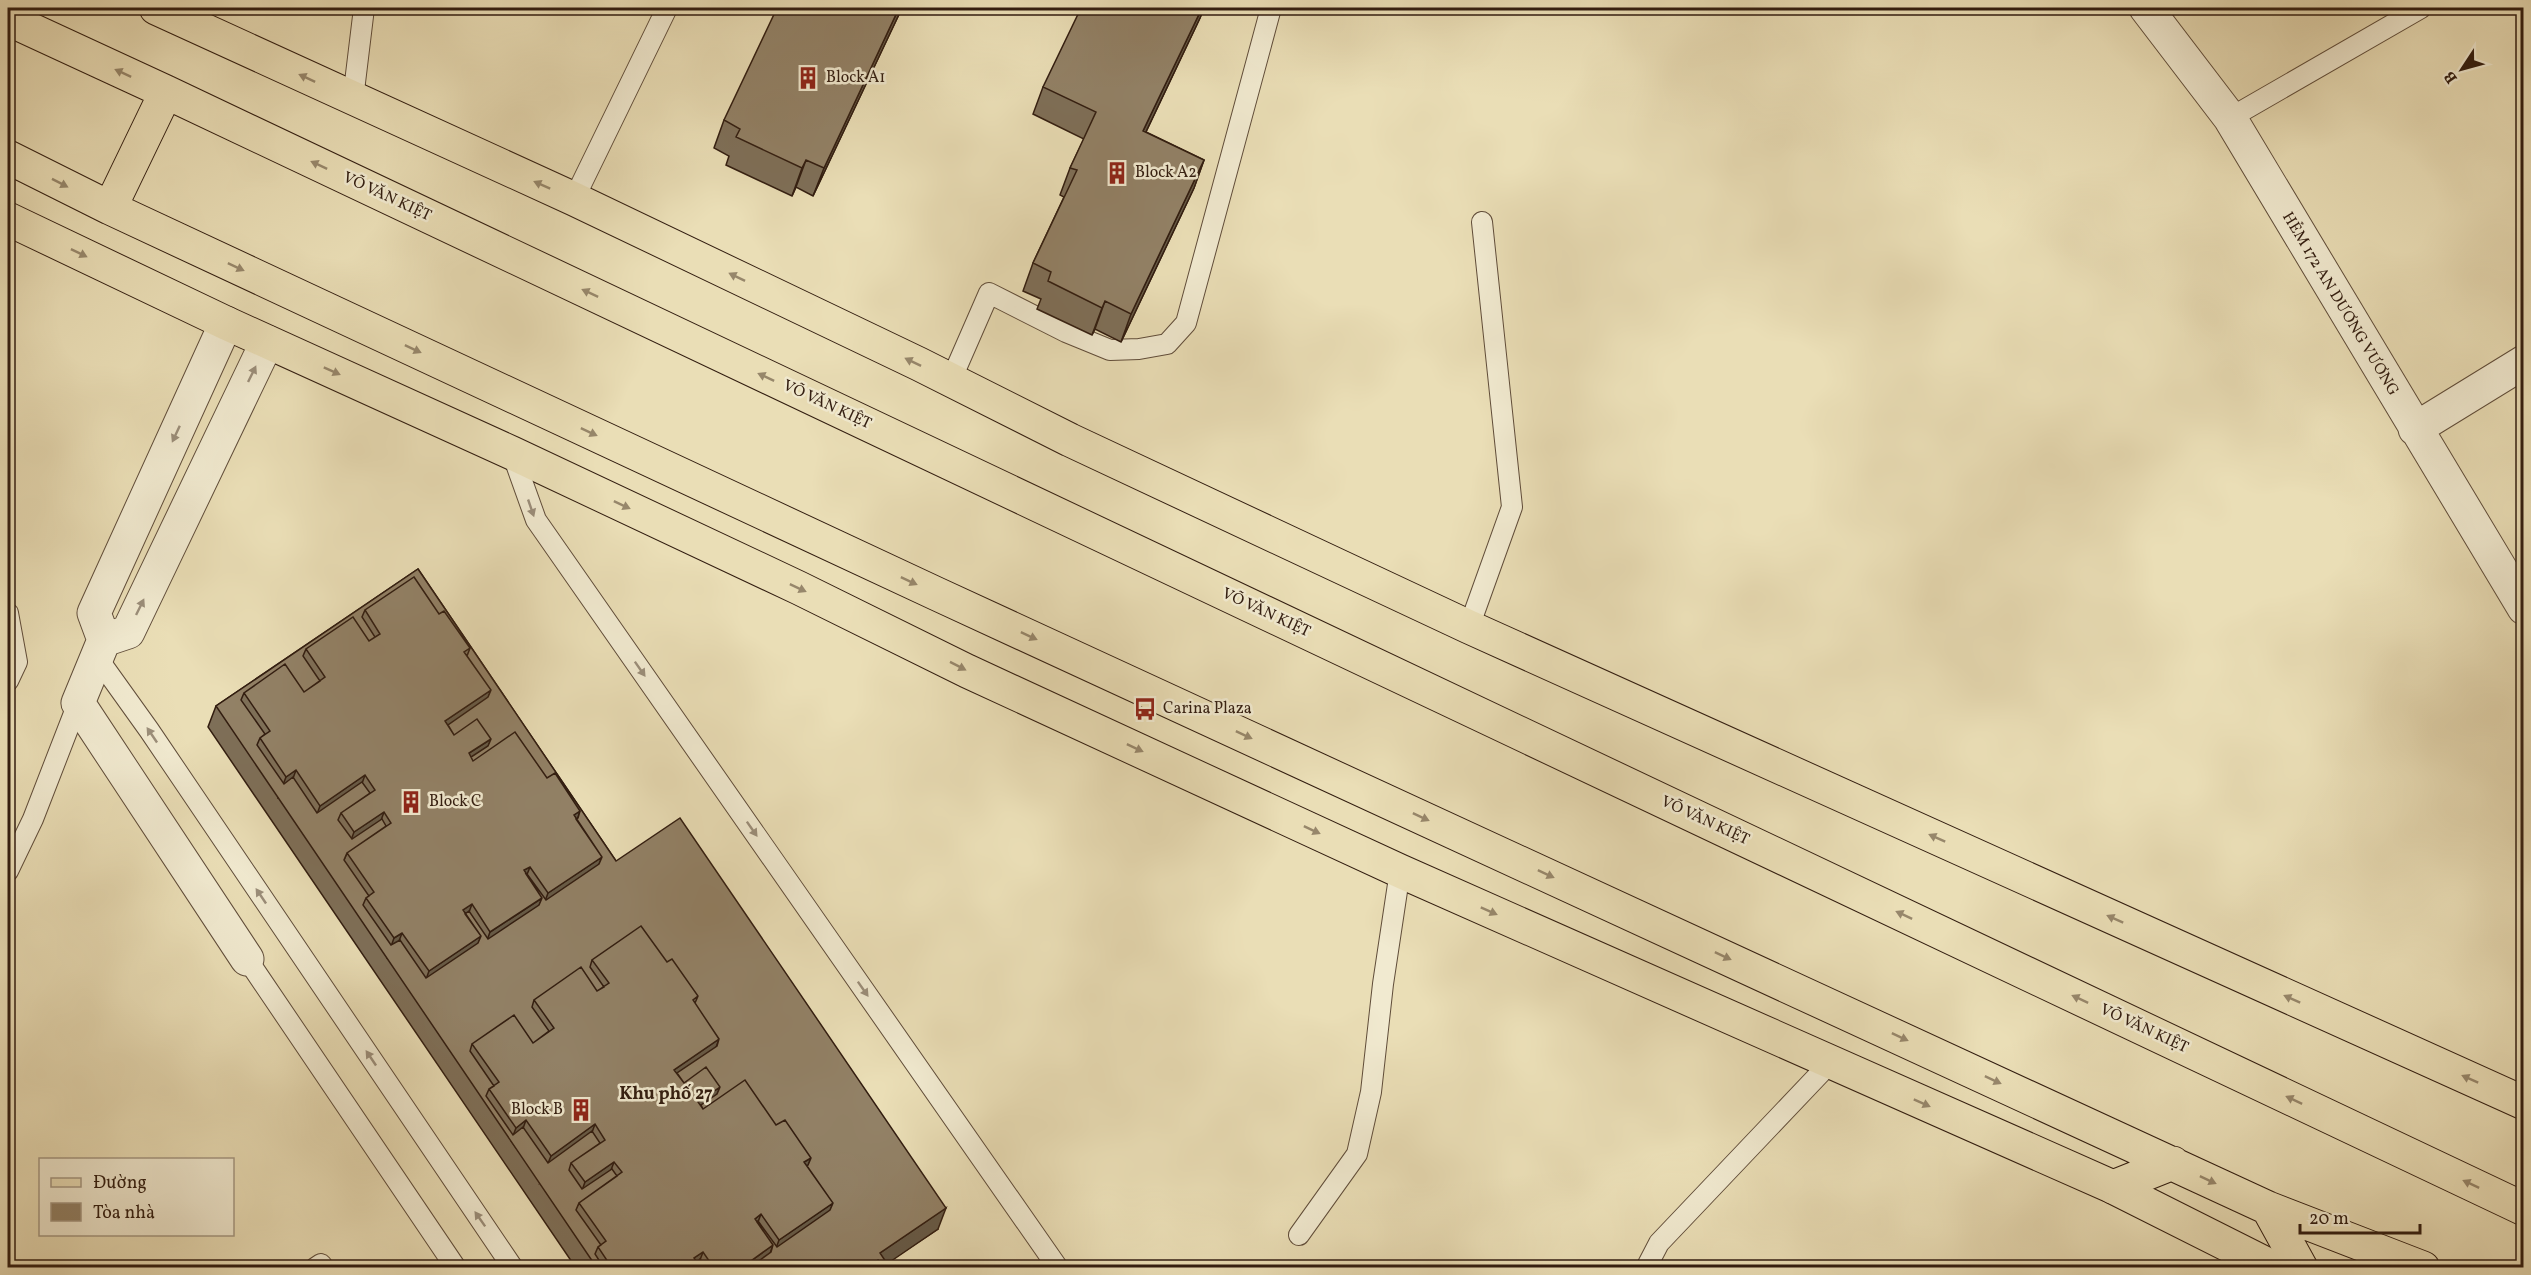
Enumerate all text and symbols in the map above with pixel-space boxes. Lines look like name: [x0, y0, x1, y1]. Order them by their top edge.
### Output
north arrow: [2432, 39, 2492, 99]
building icon: Block A1: [795, 65, 821, 91]
text: B: [2439, 66, 2464, 87]
place label: Block A1: [826, 67, 885, 89]
one-way arrow: [115, 68, 132, 77]
one-way arrow: [299, 73, 316, 82]
one-way arrow: [310, 160, 327, 169]
building icon: Block A2: [1104, 160, 1130, 186]
place label: Block A2: [1135, 162, 1197, 184]
street label: VÕ VĂN KIỆT: [339, 166, 435, 227]
one-way arrow: [51, 179, 68, 188]
one-way arrow: [533, 179, 551, 189]
street label: HẺM 172 AN DƯƠNG VƯƠNG: [2276, 208, 2404, 400]
one-way arrow: [71, 248, 88, 257]
one-way arrow: [227, 262, 245, 272]
one-way arrow: [729, 273, 746, 282]
one-way arrow: [581, 289, 599, 299]
one-way arrow: [404, 345, 421, 354]
one-way arrow: [904, 357, 922, 367]
one-way arrow: [247, 366, 256, 383]
one-way arrow: [323, 366, 341, 376]
one-way arrow: [758, 372, 775, 381]
street label: VÕ VĂN KIỆT: [779, 374, 875, 435]
one-way arrow: [171, 425, 180, 442]
one-way arrow: [581, 427, 598, 436]
one-way arrow: [527, 499, 537, 517]
one-way arrow: [613, 500, 630, 509]
one-way arrow: [900, 576, 917, 585]
street label: VÕ VĂN KIỆT: [1218, 582, 1314, 643]
one-way arrow: [790, 583, 807, 592]
one-way arrow: [135, 598, 144, 615]
one-way arrow: [1020, 632, 1037, 641]
one-way arrow: [634, 661, 646, 677]
one-way arrow: [949, 662, 966, 671]
bus stop icon: Carina Plaza: [1132, 696, 1158, 722]
place label: Carina Plaza: [1163, 698, 1252, 720]
one-way arrow: [147, 727, 158, 743]
one-way arrow: [1236, 731, 1253, 740]
one-way arrow: [1126, 744, 1143, 753]
building icon: Block C: [398, 789, 424, 815]
street label: VÕ VĂN KIỆT: [1657, 790, 1753, 851]
place label: Block C: [429, 791, 481, 813]
one-way arrow: [1413, 812, 1431, 822]
one-way arrow: [746, 821, 758, 837]
one-way arrow: [1303, 826, 1320, 835]
one-way arrow: [1928, 833, 1946, 843]
one-way arrow: [1537, 870, 1554, 879]
one-way arrow: [256, 888, 267, 905]
one-way arrow: [1481, 906, 1498, 915]
one-way arrow: [1895, 911, 1912, 920]
one-way arrow: [2106, 914, 2123, 923]
one-way arrow: [1714, 951, 1731, 960]
one-way arrow: [857, 981, 868, 997]
one-way arrow: [2072, 994, 2089, 1003]
one-way arrow: [2283, 994, 2301, 1004]
street label: VÕ VĂN KIỆT: [2096, 998, 2192, 1059]
one-way arrow: [1891, 1032, 1909, 1042]
one-way arrow: [365, 1050, 376, 1066]
one-way arrow: [2461, 1074, 2479, 1084]
one-way arrow: [1985, 1076, 2002, 1085]
district label: Khu phố 27: [619, 1082, 713, 1107]
one-way arrow: [2286, 1096, 2303, 1105]
building icon: Block B: [568, 1097, 594, 1123]
one-way arrow: [1913, 1098, 1931, 1108]
place label: Block B: [511, 1099, 563, 1121]
legend: [39, 1158, 234, 1236]
text: Đường: [93, 1171, 147, 1196]
one-way arrow: [2200, 1176, 2217, 1185]
one-way arrow: [2462, 1179, 2479, 1188]
scale bar: [2300, 1197, 2420, 1235]
text: Tòa nhà: [93, 1201, 155, 1226]
text: 20 m: [2309, 1207, 2349, 1232]
one-way arrow: [474, 1212, 486, 1228]

